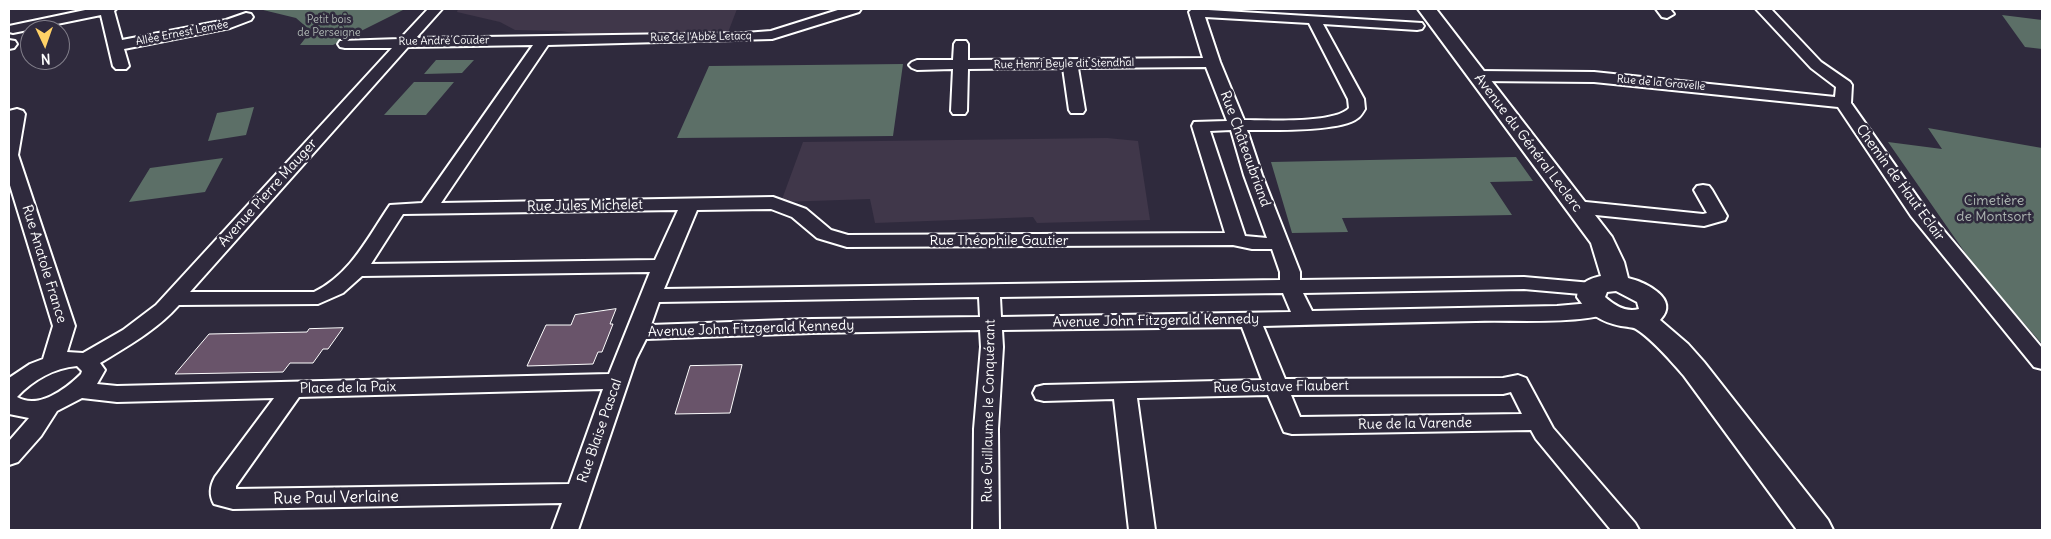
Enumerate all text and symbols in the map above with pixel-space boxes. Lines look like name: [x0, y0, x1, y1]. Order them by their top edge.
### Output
park label: Petit bois de Perseigne: [297, 13, 361, 39]
street label: Allée Ernest Lemée: [135, 18, 229, 48]
north arrow: [20, 20, 70, 70]
street label: Rue de l'Abbé Letacq: [650, 30, 752, 44]
street label: Rue André Couder: [398, 34, 490, 48]
text: N: [40, 50, 51, 68]
street label: Rue Henri Beyle dit Stendhal: [994, 56, 1134, 72]
street label: Avenue du Général Leclerc: [1471, 71, 1585, 215]
street label: Rue de la Gravelle: [1616, 73, 1706, 93]
street label: Rue Châteaubriand: [1216, 89, 1274, 209]
street label: Chemin de Haut Eclair: [1852, 121, 1948, 245]
street label: Avenue Pierre Mauger: [215, 136, 321, 250]
park label: Cimetière de Montsort: [1956, 193, 2032, 226]
street label: Rue Jules Michelet: [527, 197, 643, 215]
street label: Rue Anatole France: [18, 203, 70, 325]
street label: Rue Théophile Gautier: [929, 233, 1069, 249]
street label: Avenue John Fitzgerald Kennedy: [1053, 311, 1259, 331]
street label: Avenue John Fitzgerald Kennedy: [648, 317, 854, 341]
street label: Rue Guillaume le Conquérant: [979, 319, 999, 503]
street label: Rue Blaise Pascal: [574, 377, 626, 485]
street label: Rue Gustave Flaubert: [1213, 377, 1349, 397]
street label: Place de la Paix: [299, 379, 397, 397]
street label: Rue de la Varende: [1358, 415, 1472, 433]
street label: Rue Paul Verlaine: [273, 487, 399, 509]

